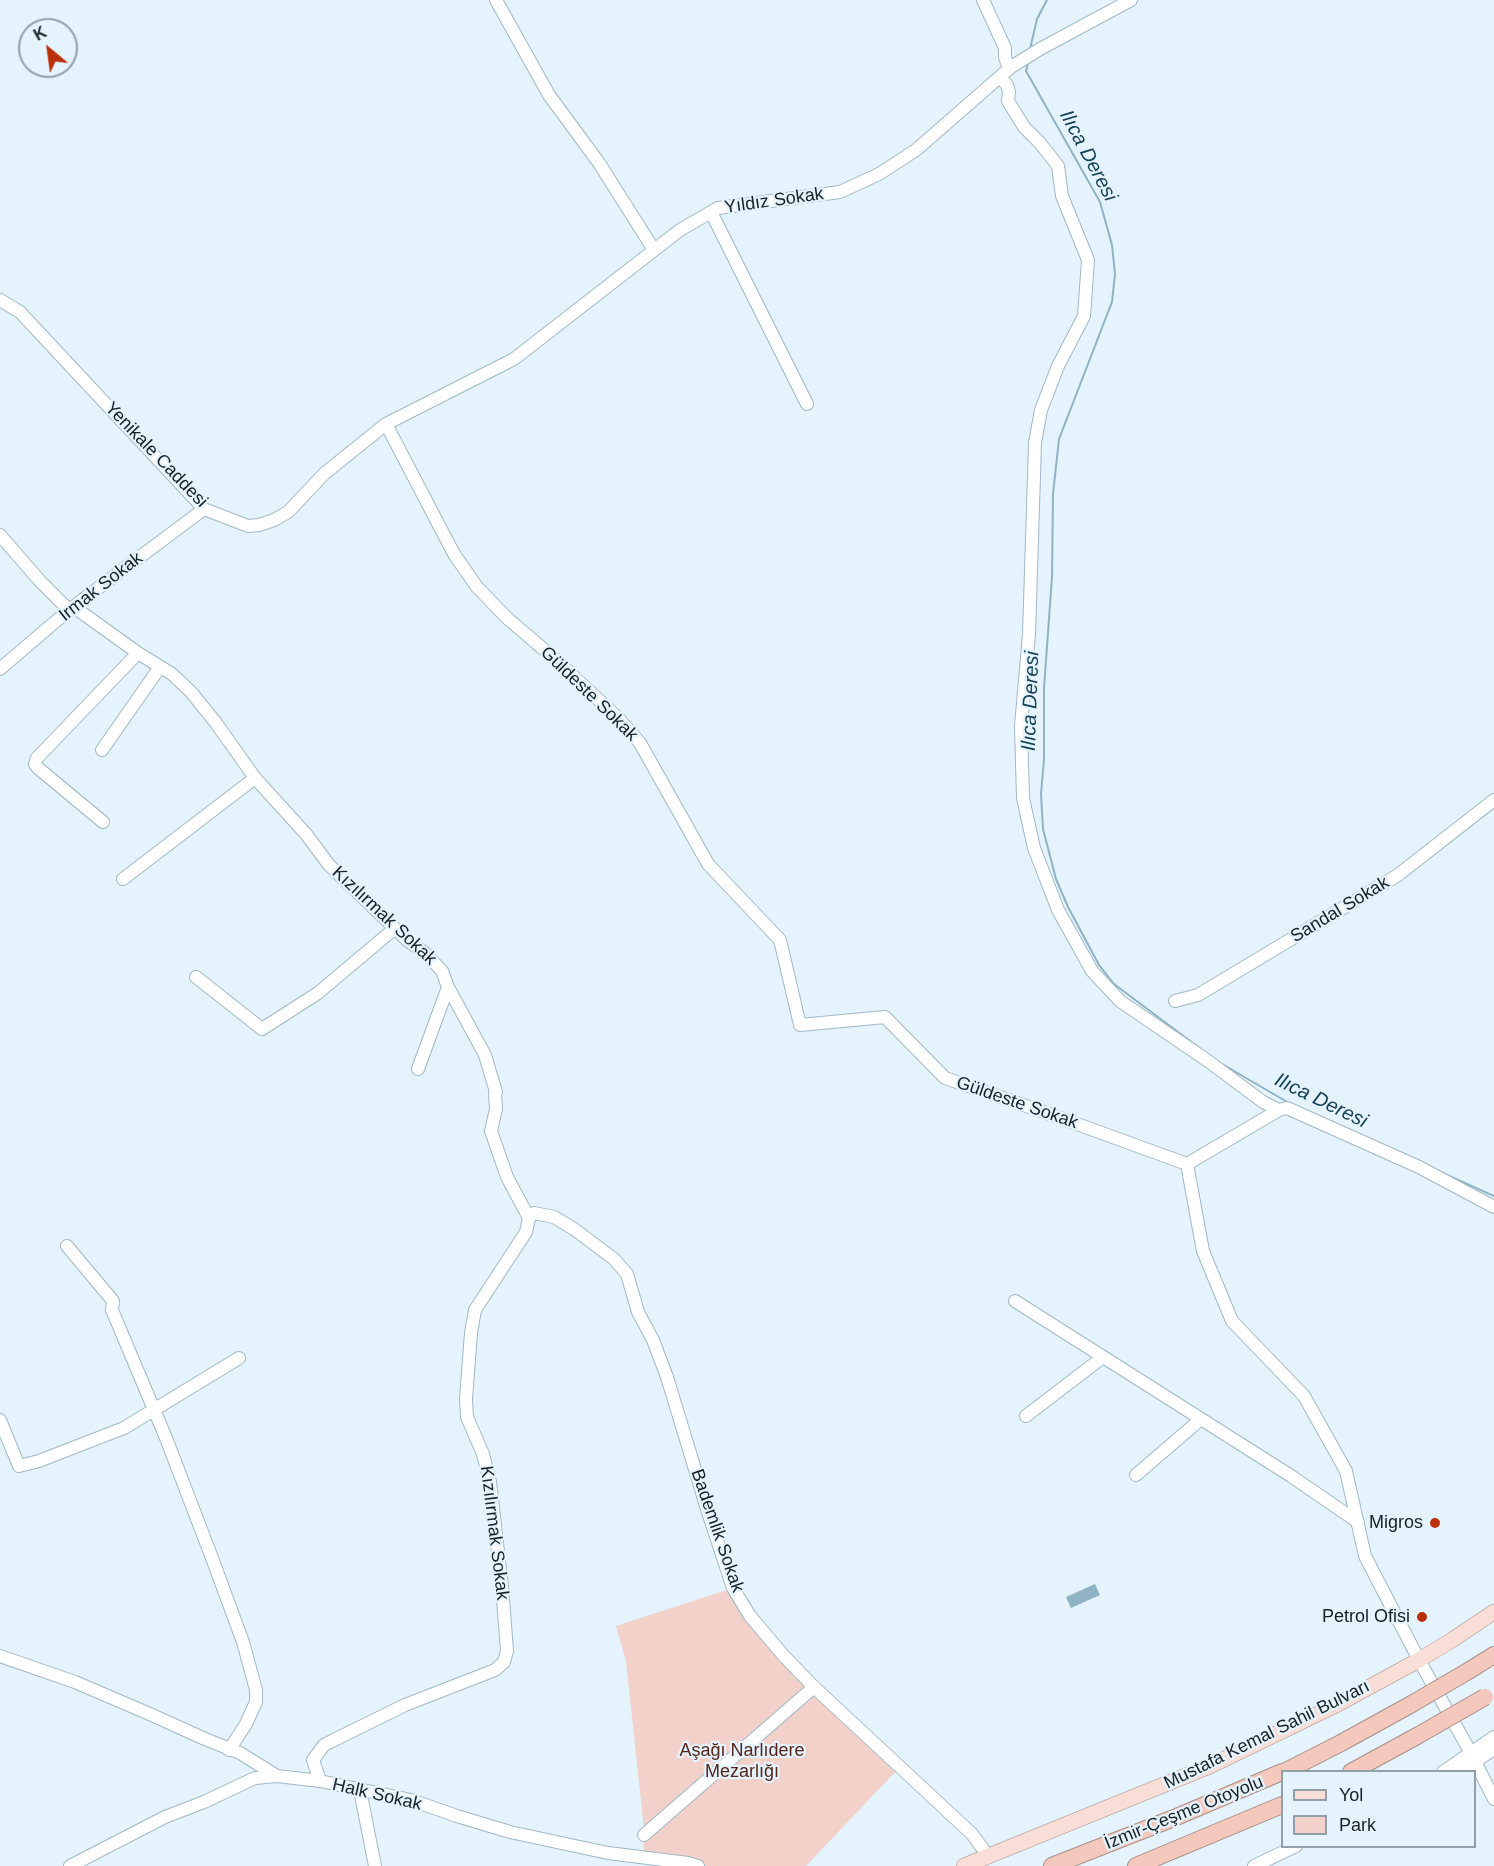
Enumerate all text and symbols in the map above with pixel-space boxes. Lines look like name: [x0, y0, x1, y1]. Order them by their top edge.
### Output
north arrow: [18, 18, 78, 78]
text: K: [31, 23, 49, 44]
water label: Ilıca Deresi: [1054, 106, 1122, 206]
street label: Yıldız Sokak: [723, 183, 825, 219]
street label: Yenikale Caddesi: [100, 398, 212, 512]
street label: Irmak Sokak: [55, 548, 147, 626]
street label: Güldeste Sokak: [536, 642, 642, 746]
water label: Ilıca Deresi: [1017, 651, 1045, 751]
street label: Kızılırmak Sokak: [327, 862, 441, 970]
street label: Sandal Sokak: [1287, 872, 1393, 948]
water label: Ilıca Deresi: [1271, 1068, 1371, 1134]
street label: Güldeste Sokak: [953, 1072, 1081, 1134]
street label: Kızılırmak Sokak: [475, 1465, 513, 1601]
street label: Bademlik Sokak: [686, 1466, 748, 1596]
place label: Migros: [1369, 1512, 1423, 1534]
marker: Migros: [1428, 1516, 1442, 1530]
place label: Petrol Ofisi: [1322, 1606, 1410, 1628]
marker: Petrol Ofisi: [1415, 1610, 1429, 1624]
street label: Mustafa Kemal Sahil Bulvarı: [1161, 1676, 1373, 1794]
park label: Aşağı Narlıdere Mezarlığı: [679, 1740, 805, 1782]
legend: [1281, 1770, 1476, 1848]
street label: İzmir-Çeşme Otoyolu: [1102, 1771, 1266, 1855]
street label: Halk Sokak: [330, 1774, 424, 1816]
text: Yol: [1339, 1785, 1363, 1805]
text: Park: [1339, 1815, 1376, 1835]

